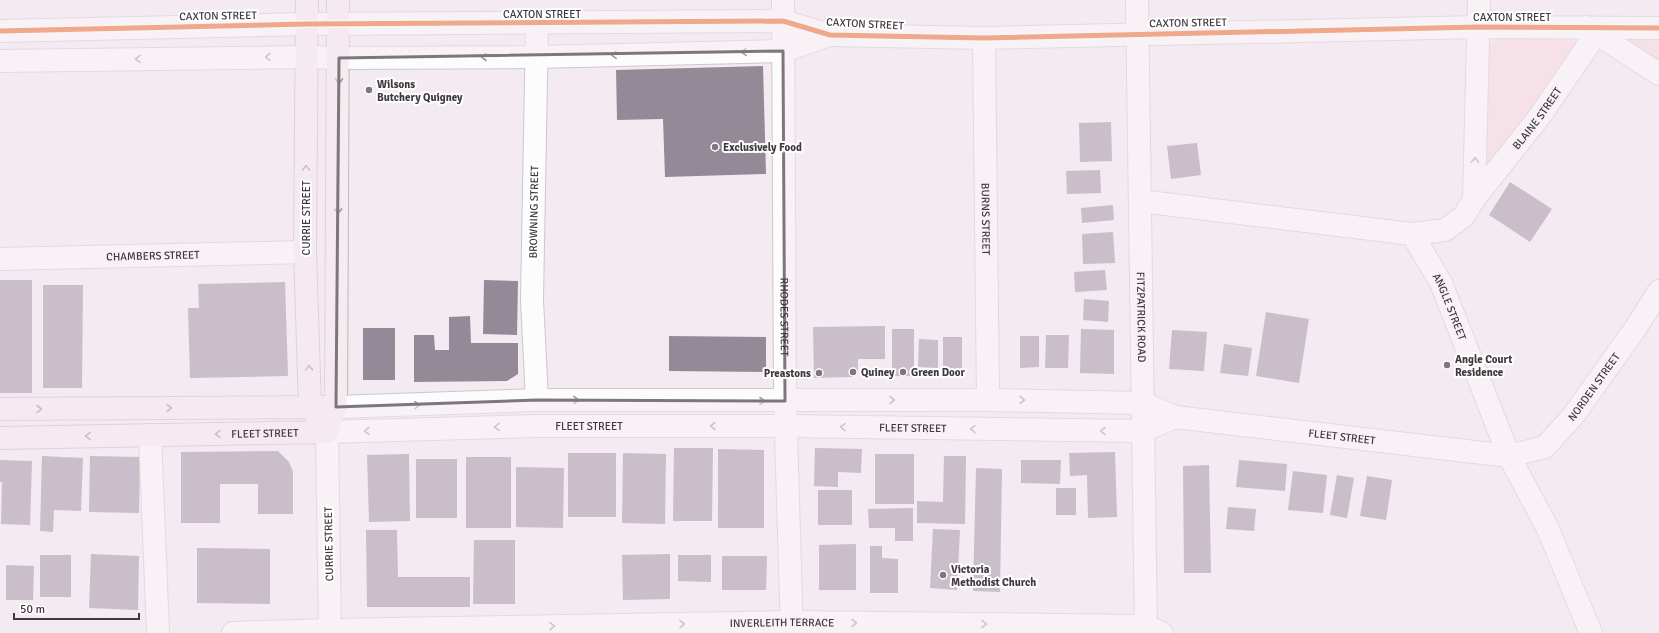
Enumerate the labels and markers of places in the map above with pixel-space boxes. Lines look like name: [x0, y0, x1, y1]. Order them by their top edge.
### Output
place label: Wilsons Butchery Quigney: [377, 78, 463, 104]
marker: Wilsons Butchery Quigney: [364, 85, 374, 95]
place label: Exclusively Food: [723, 141, 802, 154]
marker: Exclusively Food: [710, 142, 720, 152]
place label: Angle Court Residence: [1455, 353, 1512, 379]
marker: Angle Court Residence: [1442, 360, 1452, 370]
place label: Quiney: [861, 366, 895, 379]
place label: Green Door: [911, 366, 966, 379]
place label: Preastons: [764, 367, 811, 380]
marker: Quiney: [848, 367, 858, 377]
marker: Green Door: [898, 367, 908, 377]
marker: Preastons: [814, 368, 824, 378]
place label: Victoria Methodist Church: [951, 563, 1036, 589]
marker: Victoria Methodist Church: [938, 570, 948, 580]

